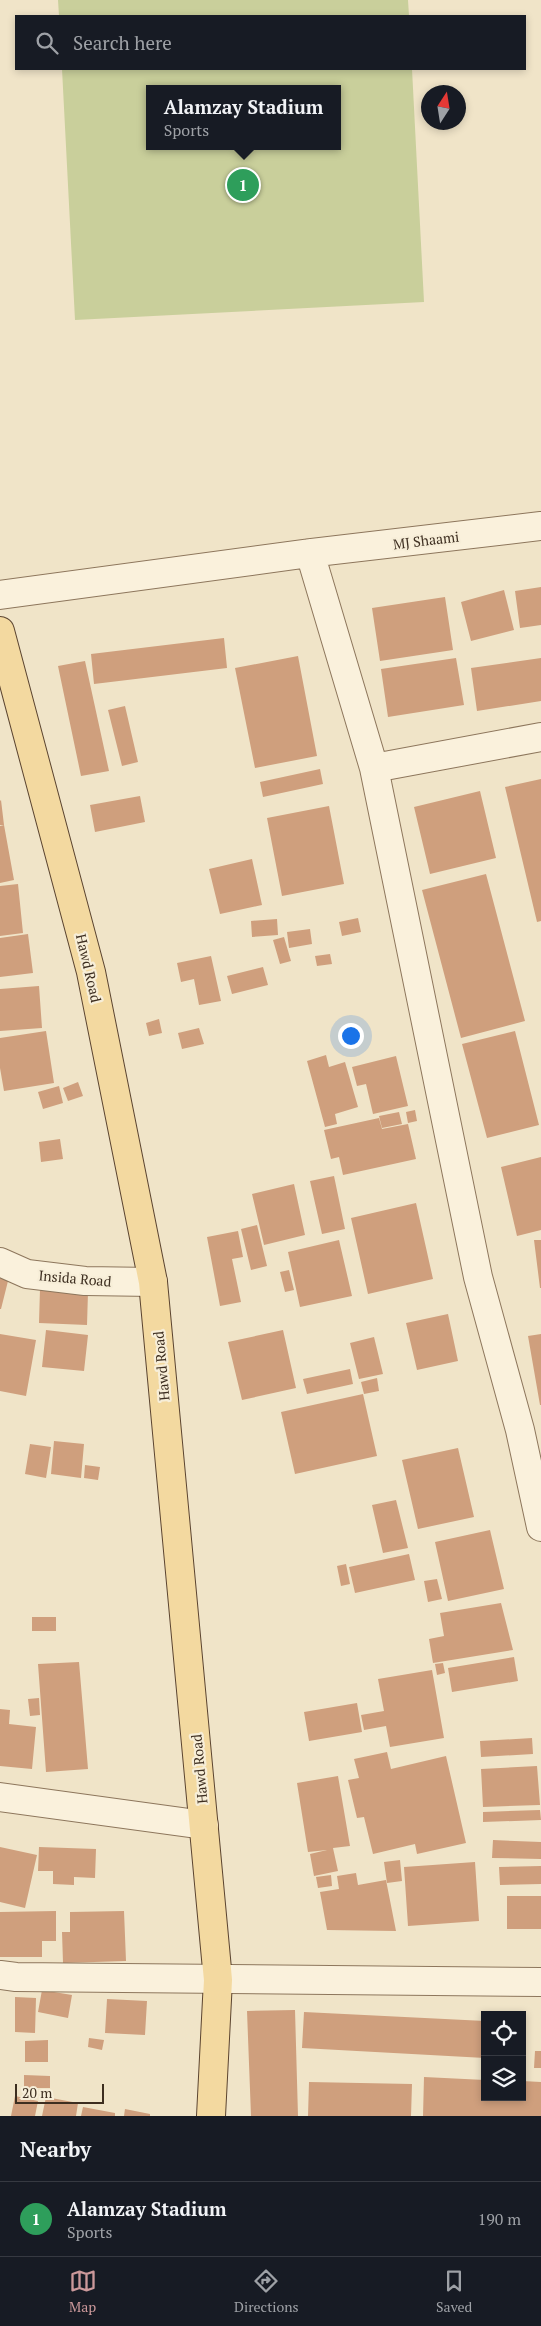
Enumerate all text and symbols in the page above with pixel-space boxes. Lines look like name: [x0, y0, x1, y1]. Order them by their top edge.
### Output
search box: [15, 15, 526, 70]
icon: search: [33, 29, 61, 57]
text: Search here: [73, 30, 172, 55]
popup: [146, 85, 341, 150]
north arrow: [421, 85, 466, 130]
text: Alamzay Stadium: [164, 94, 323, 119]
text: Sports: [164, 119, 209, 141]
pin: 1: [227, 166, 259, 204]
street label: MJ Shaami: [392, 527, 460, 553]
street label: Hawd Road: [72, 932, 106, 1004]
your location: [338, 1023, 364, 1049]
street label: Insida Road: [38, 1265, 112, 1291]
street label: Hawd Road: [148, 1330, 174, 1402]
street label: Hawd Road: [186, 1733, 212, 1805]
map controls: [481, 2011, 526, 2101]
button: locate: [481, 2011, 526, 2056]
button: layers: [481, 2056, 526, 2101]
scale bar: [15, 2081, 104, 2104]
text: 20 m: [22, 2083, 52, 2102]
text: Nearby: [20, 2135, 91, 2163]
text: Alamzay Stadium: [67, 2196, 227, 2221]
text: 1: [31, 2208, 41, 2230]
text: 190 m: [478, 2208, 521, 2230]
text: Sports: [67, 2221, 113, 2243]
tab: Map: [69, 2267, 97, 2316]
tab: Directions: [234, 2267, 299, 2316]
tab: Saved: [436, 2267, 472, 2316]

